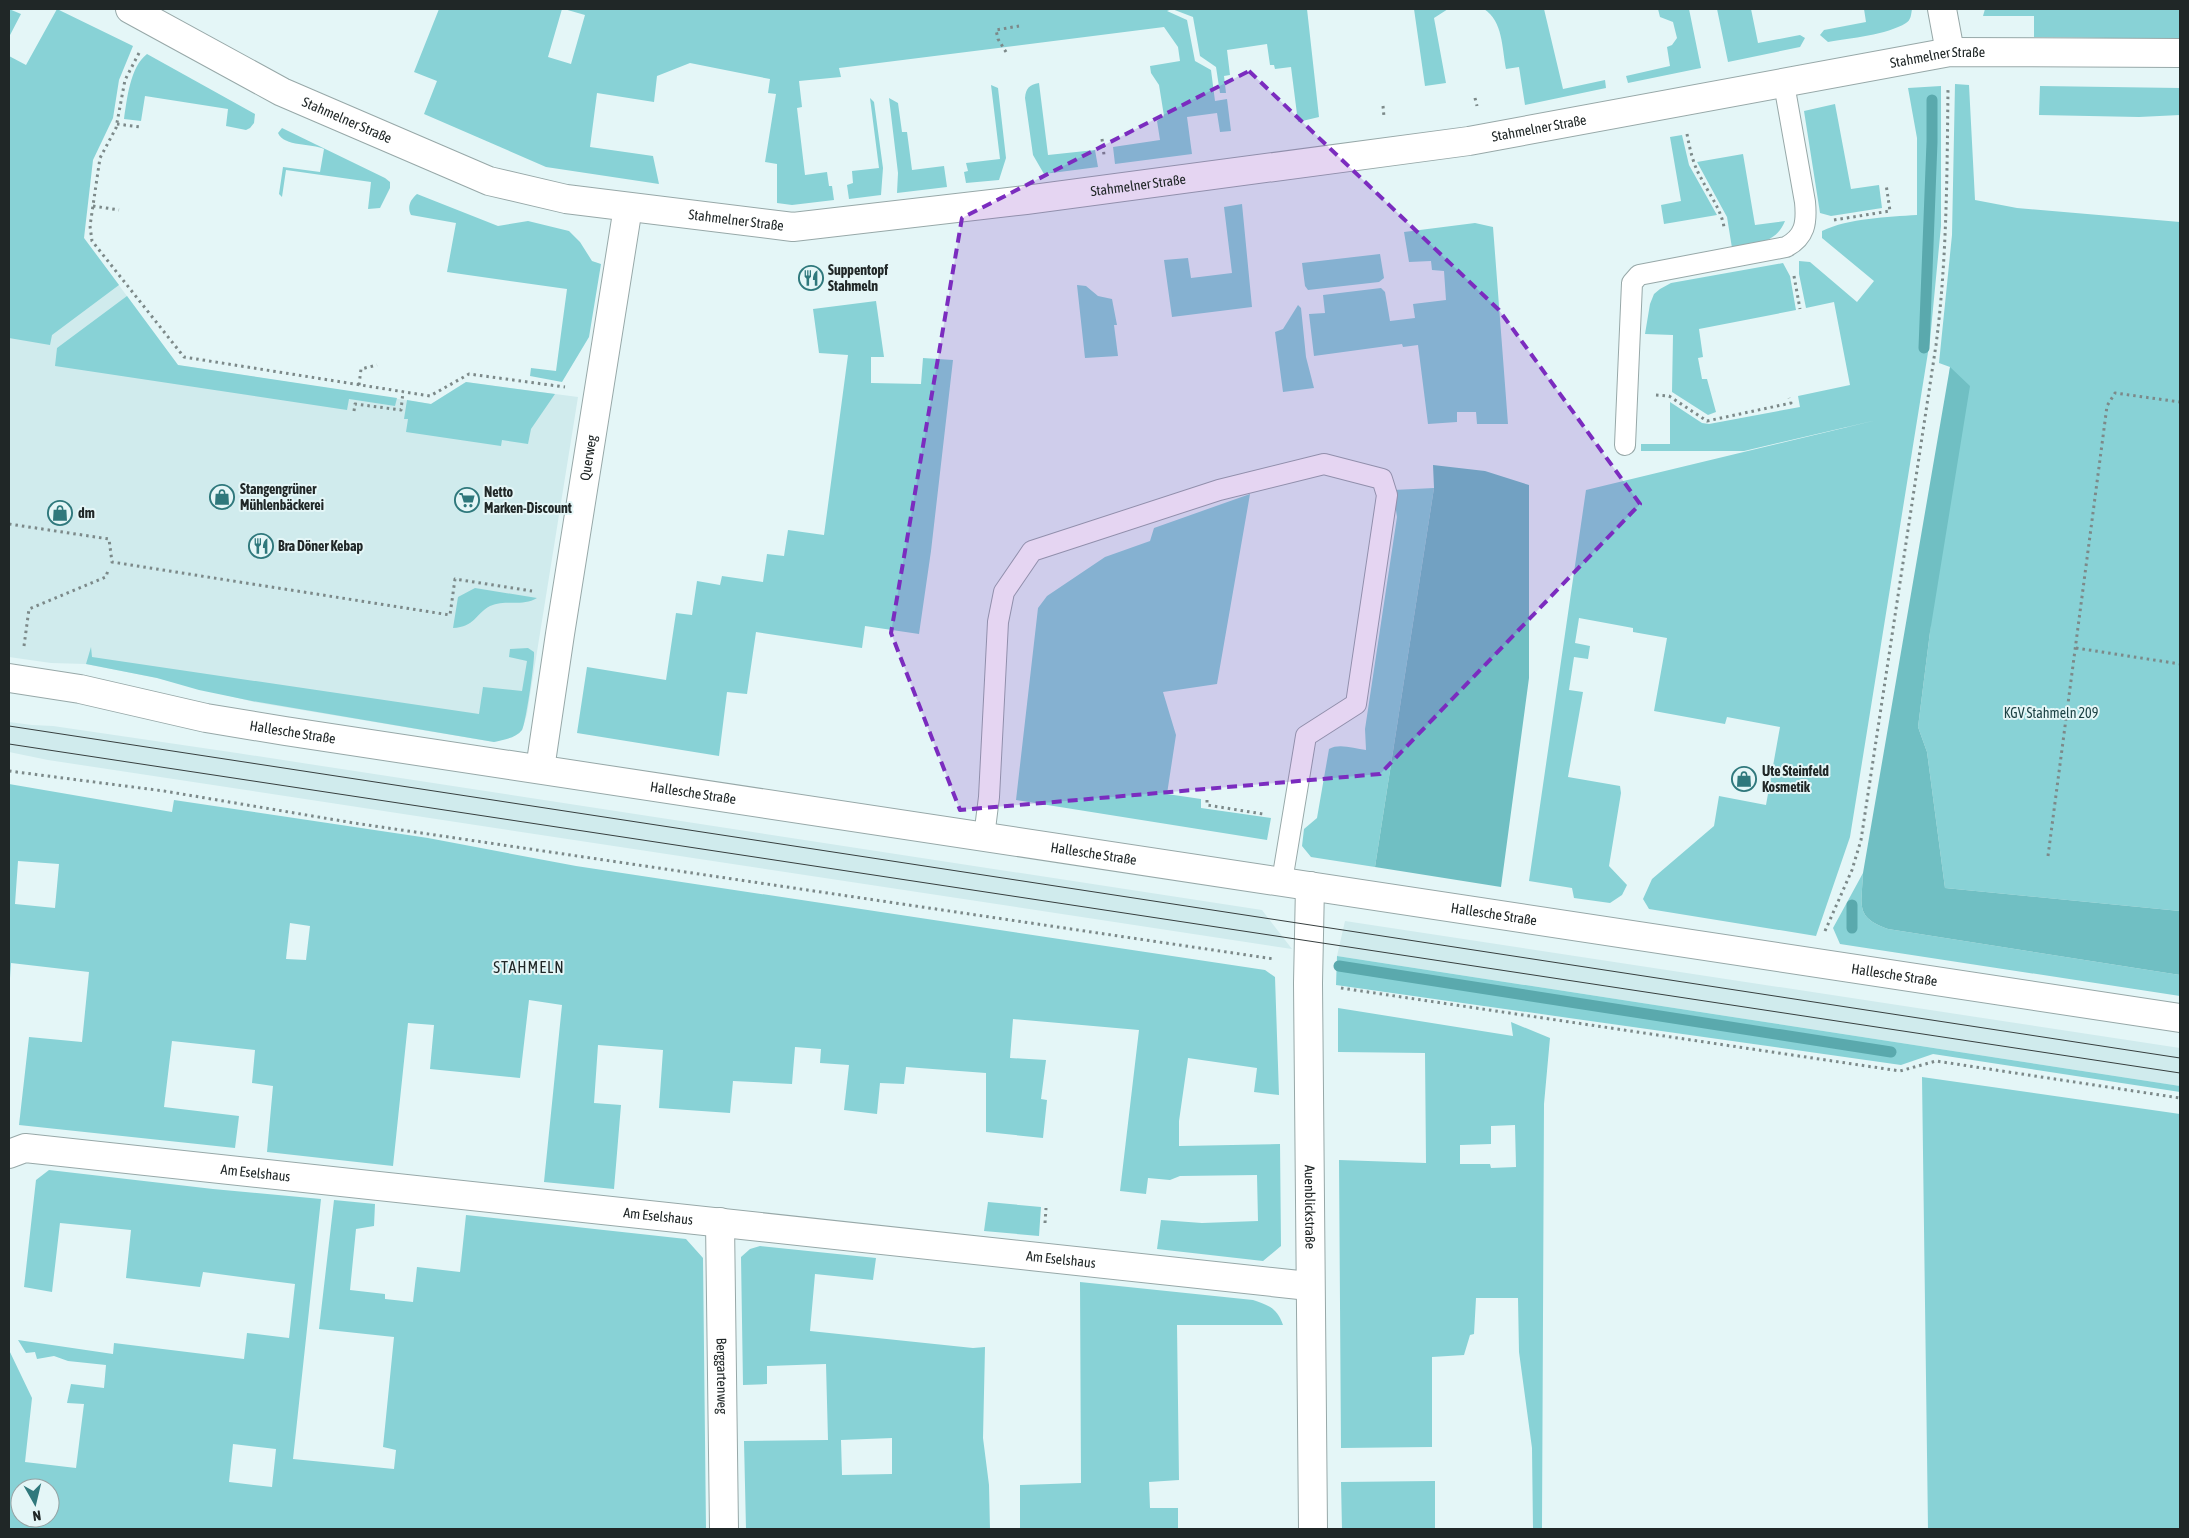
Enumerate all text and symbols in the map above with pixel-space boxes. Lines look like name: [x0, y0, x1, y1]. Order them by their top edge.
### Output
street label: Stahmelner Straße: [1889, 44, 1985, 71]
street label: Stahmelner Straße: [300, 94, 394, 146]
street label: Stahmelner Straße: [1490, 111, 1588, 145]
street label: Stahmelner Straße: [1090, 171, 1187, 199]
street label: Stahmelner Straße: [688, 206, 785, 234]
place label: Suppentopf Stahmeln: [828, 262, 888, 294]
restaurant icon: Suppentopf Stahmeln: [798, 265, 824, 291]
street label: Querweg: [577, 434, 600, 482]
place label: Stangengrüner Mühlenbäckerei: [240, 481, 324, 513]
shop icon: Stangengrüner Mühlenbäckerei: [209, 484, 235, 510]
place label: Netto Marken-Discount: [484, 484, 572, 516]
supermarket icon: Netto Marken-Discount: [454, 487, 480, 513]
shop icon: dm: [47, 500, 73, 526]
place label: dm: [78, 505, 95, 521]
restaurant icon: Bra Döner Kebap: [248, 533, 274, 559]
place label: Bra Döner Kebap: [278, 538, 364, 554]
park label: KGV Stahmeln 209: [2004, 705, 2098, 721]
street label: Hallesche Straße: [249, 717, 337, 747]
place label: Ute Steinfeld Kosmetik: [1762, 763, 1829, 795]
shop icon: Ute Steinfeld Kosmetik: [1731, 766, 1757, 792]
street label: Hallesche Straße: [649, 778, 737, 807]
street label: Hallesche Straße: [1049, 839, 1138, 868]
street label: Hallesche Straße: [1450, 900, 1538, 929]
district label: STAHMELN: [493, 958, 565, 976]
street label: Hallesche Straße: [1850, 960, 1939, 989]
street label: Am Eselshaus: [220, 1161, 291, 1184]
street label: Auenblickstraße: [1302, 1165, 1318, 1249]
street label: Am Eselshaus: [623, 1204, 694, 1228]
street label: Am Eselshaus: [1025, 1248, 1097, 1271]
street label: Berggartenweg: [714, 1338, 731, 1414]
north arrow: [10, 1478, 60, 1528]
text: N: [32, 1507, 42, 1524]

